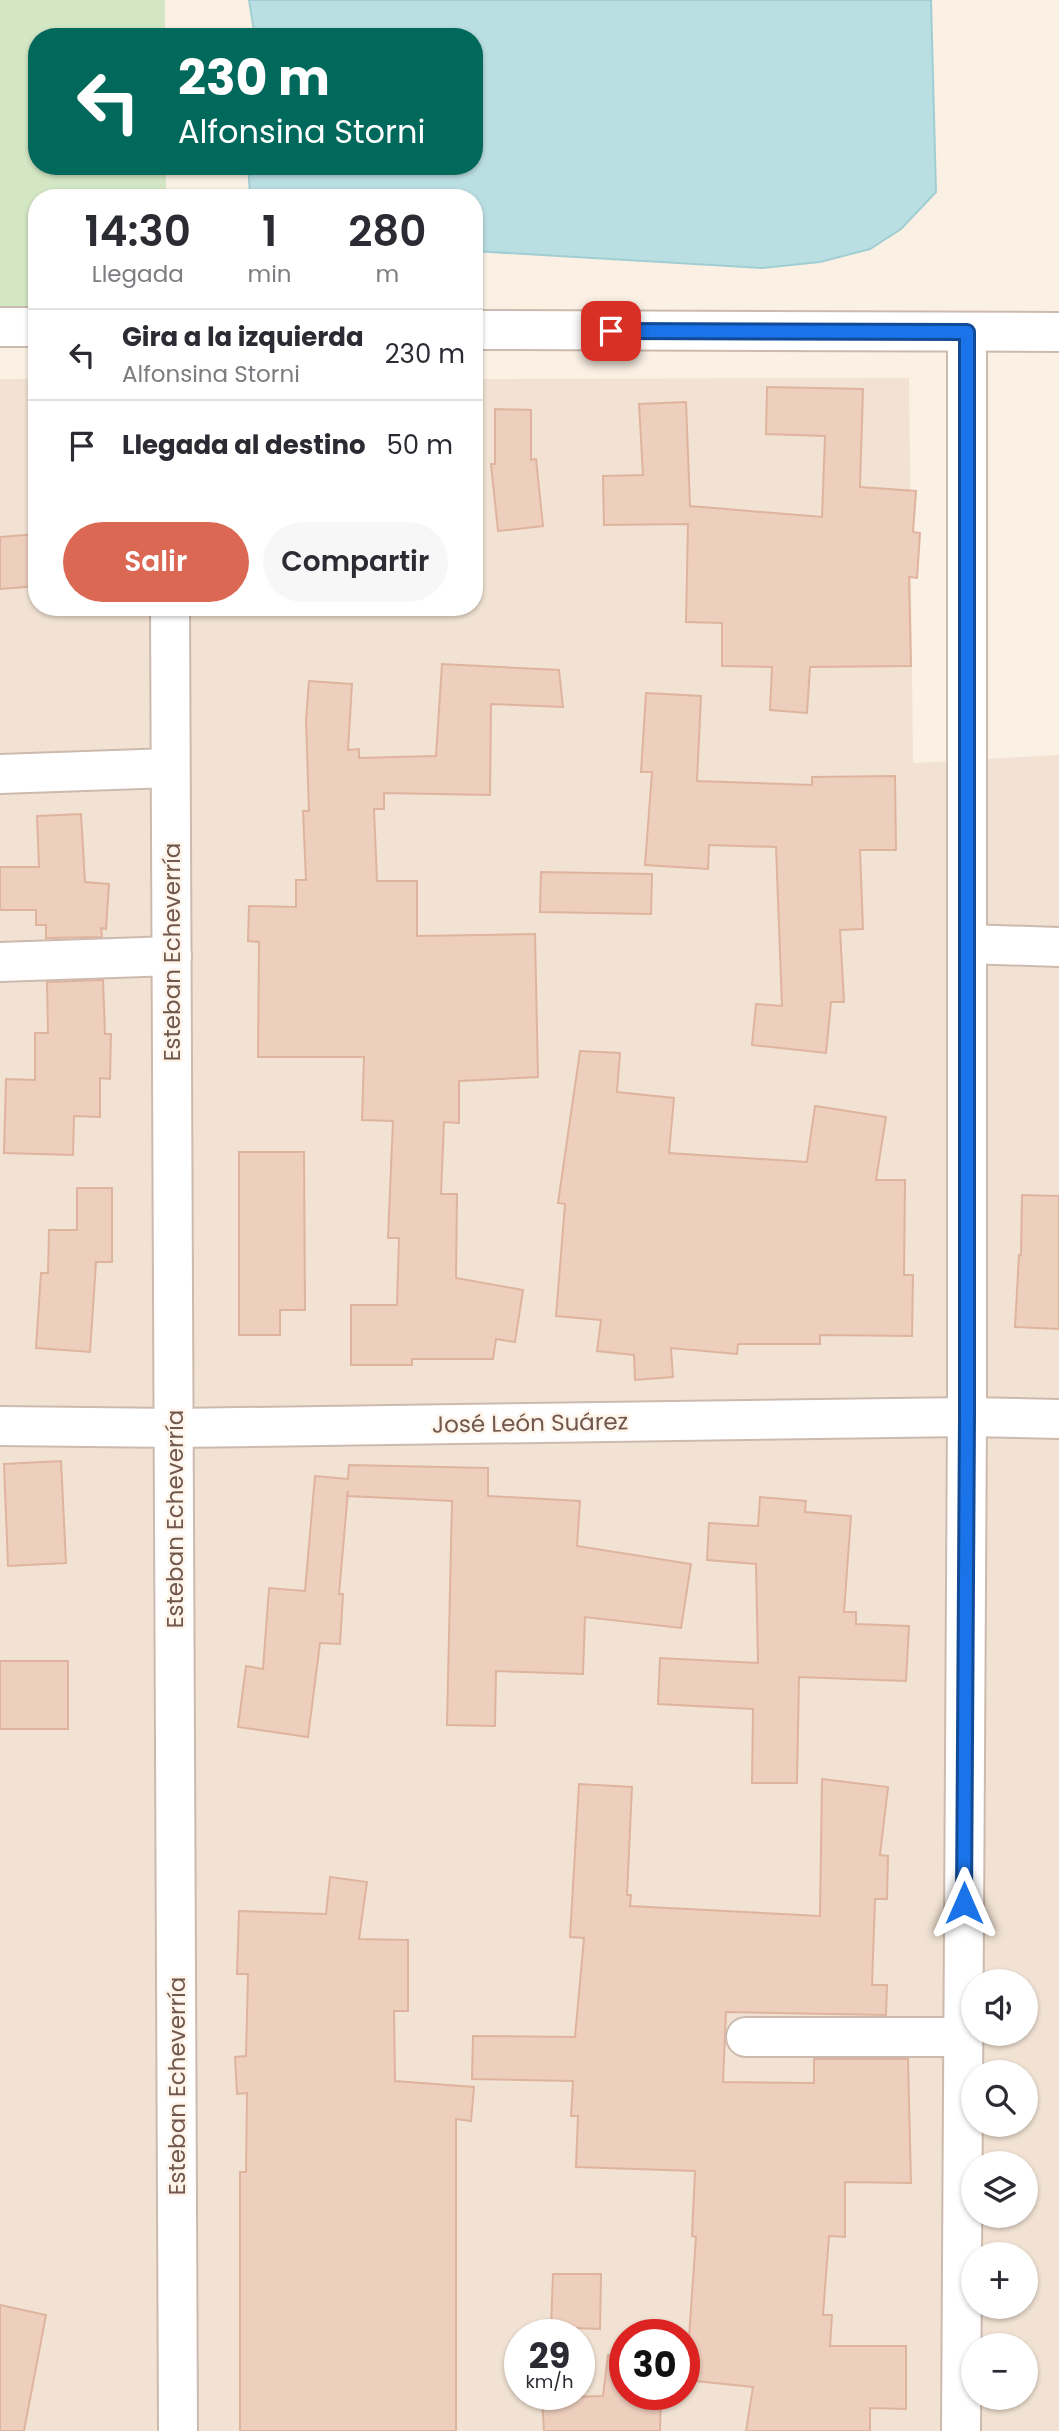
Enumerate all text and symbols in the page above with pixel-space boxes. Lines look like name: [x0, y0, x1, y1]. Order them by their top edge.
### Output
text: 230 m: [178, 44, 330, 112]
icon: left: [63, 56, 154, 147]
text: Alfonsina Storni: [178, 109, 425, 154]
text: 14:30: [85, 202, 191, 261]
text: 1: [262, 202, 277, 261]
text: 280: [348, 202, 426, 261]
text: Llegada: [92, 258, 184, 290]
text: min: [247, 258, 292, 290]
text: m: [375, 258, 399, 290]
pin: [581, 301, 641, 361]
icon: arrive: [592, 312, 630, 350]
text: Gira a la izquierda: [122, 319, 364, 355]
icon: left: [63, 336, 101, 374]
text: 230 m: [385, 336, 465, 372]
text: Alfonsina Storni: [122, 358, 300, 390]
icon: arrive: [63, 427, 101, 465]
text: Llegada al destino: [122, 427, 366, 463]
text: 50 m: [387, 427, 453, 463]
button: Salir: [63, 522, 249, 602]
button: Compartir: [263, 522, 448, 602]
street label: Esteban Echeverría: [156, 843, 188, 1061]
street label: José León Suárez: [432, 1405, 628, 1441]
street label: Esteban Echeverría: [159, 1410, 191, 1628]
position arrow: [927, 1866, 1001, 1940]
map controls: [961, 1969, 1038, 2410]
button: sound: [961, 1969, 1038, 2046]
street label: Esteban Echeverría: [161, 1977, 193, 2195]
button: search: [961, 2060, 1038, 2137]
button: layers: [961, 2151, 1038, 2228]
button: +: [961, 2242, 1038, 2319]
speed limit sign: 30: [609, 2319, 700, 2410]
text: 29: [529, 2331, 570, 2380]
button: −: [961, 2333, 1038, 2410]
text: km/h: [526, 2369, 573, 2394]

